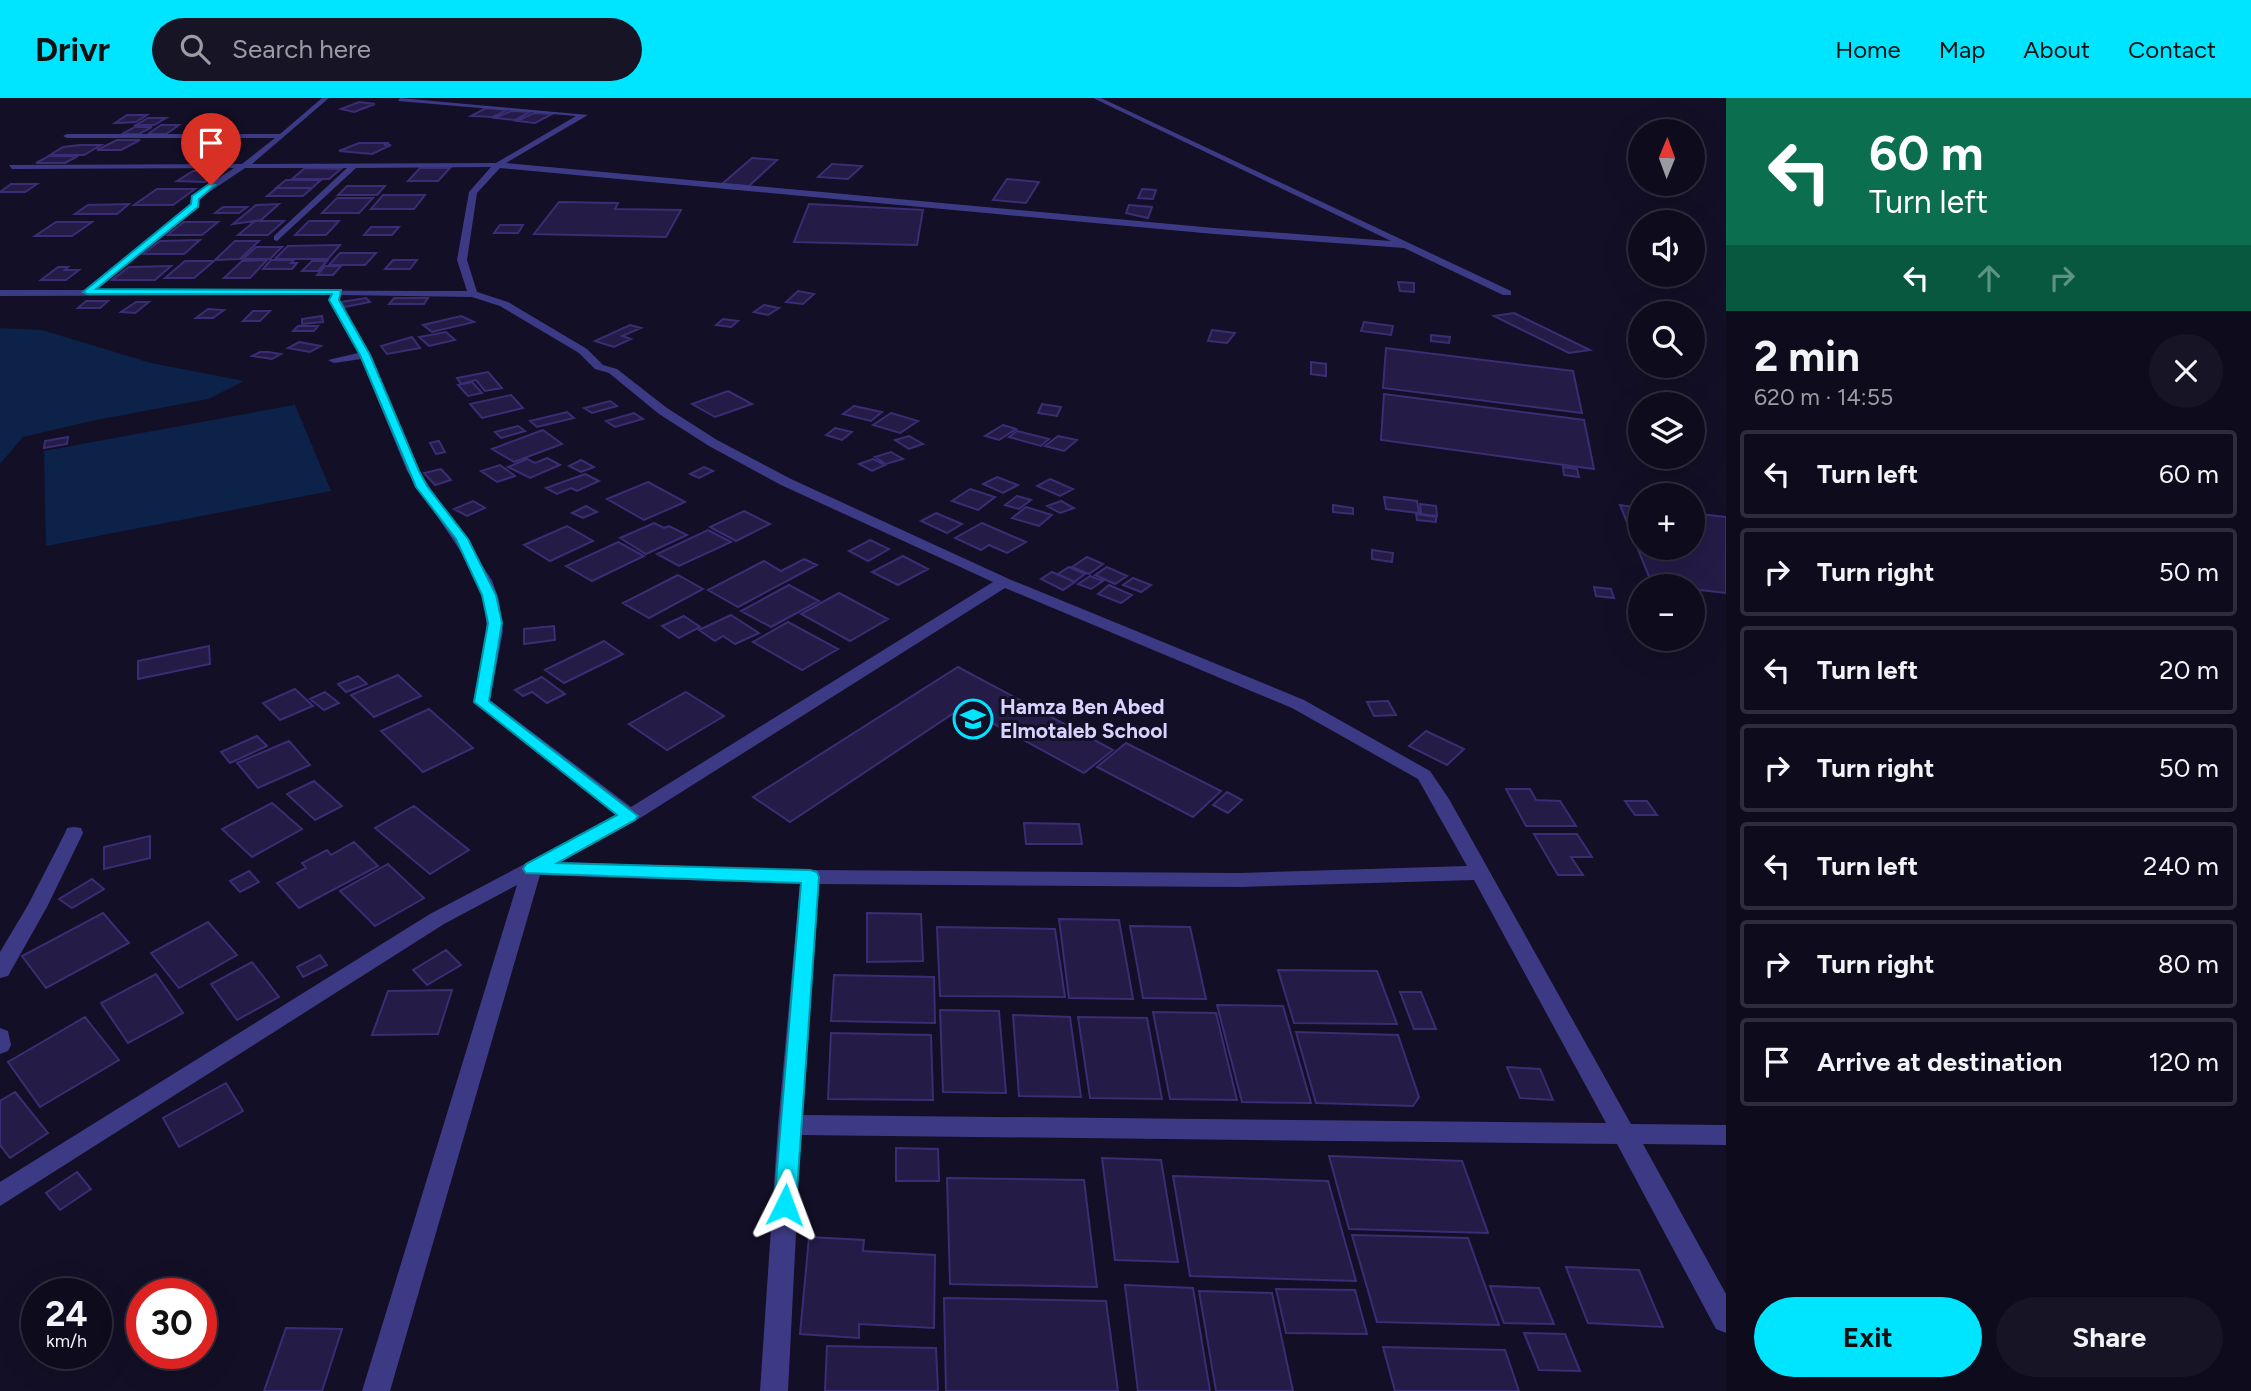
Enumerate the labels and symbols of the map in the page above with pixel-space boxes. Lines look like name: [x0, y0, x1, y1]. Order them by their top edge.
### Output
pin: [181, 113, 241, 185]
north arrow: [1628, 119, 1704, 196]
place label: Hamza Ben Abed Elmotaleb School: [1000, 694, 1168, 743]
school or university icon: Hamza Ben Abed Elmotaleb School: [952, 698, 994, 740]
position arrow: [748, 1168, 822, 1242]
speed limit sign: 30: [126, 1278, 217, 1369]

